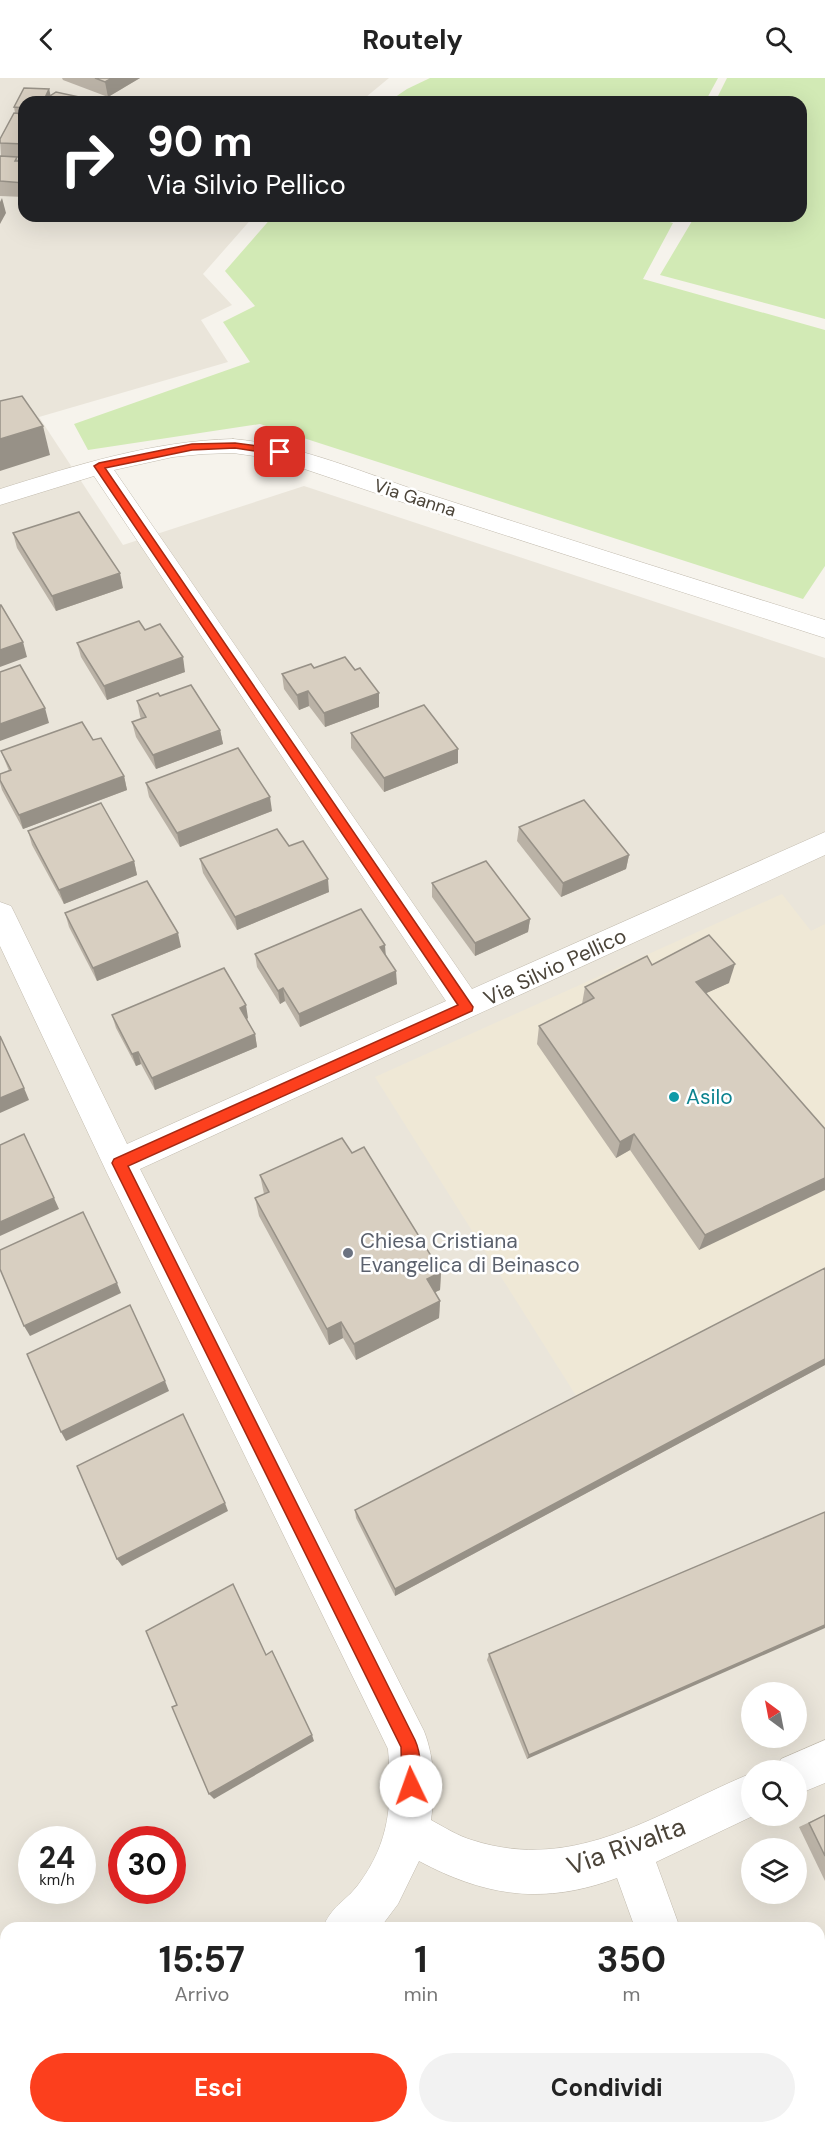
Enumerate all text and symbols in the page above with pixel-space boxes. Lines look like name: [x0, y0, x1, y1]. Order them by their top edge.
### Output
text: Routely: [362, 22, 463, 57]
icon: back: [30, 23, 63, 56]
icon: search: [762, 23, 795, 56]
text: 90 m: [147, 114, 253, 169]
icon: right: [48, 120, 126, 198]
text: Via Silvio Pellico: [147, 167, 346, 202]
pin: [254, 426, 305, 477]
icon: arrive: [263, 435, 296, 468]
street label: Via Ganna: [371, 473, 459, 523]
street label: Via Silvio Pellico: [479, 922, 631, 1012]
place label: Asilo: [686, 1083, 733, 1111]
marker: Asilo: [667, 1090, 681, 1104]
place label: Chiesa Cristiana Evangelica di Beinasco: [360, 1227, 580, 1279]
marker: Chiesa Cristiana Evangelica di Beinasco: [341, 1246, 355, 1260]
north arrow: [741, 1682, 807, 1748]
map controls: [741, 1682, 807, 1904]
position arrow: [379, 1754, 443, 1818]
button: search: [741, 1760, 807, 1826]
street label: Via Rivalta: [562, 1809, 690, 1883]
speed limit sign: 30: [108, 1826, 186, 1904]
text: 24: [39, 1838, 75, 1877]
button: layers: [741, 1838, 807, 1904]
text: km/h: [39, 1870, 75, 1890]
text: 15:57: [159, 1936, 245, 1983]
text: 1: [414, 1936, 427, 1983]
text: 350: [597, 1936, 666, 1983]
text: Arrivo: [175, 1981, 229, 2007]
text: min: [404, 1981, 438, 2007]
text: m: [623, 1981, 640, 2007]
button: Esci: [30, 2053, 407, 2122]
button: Condividi: [419, 2053, 795, 2122]

